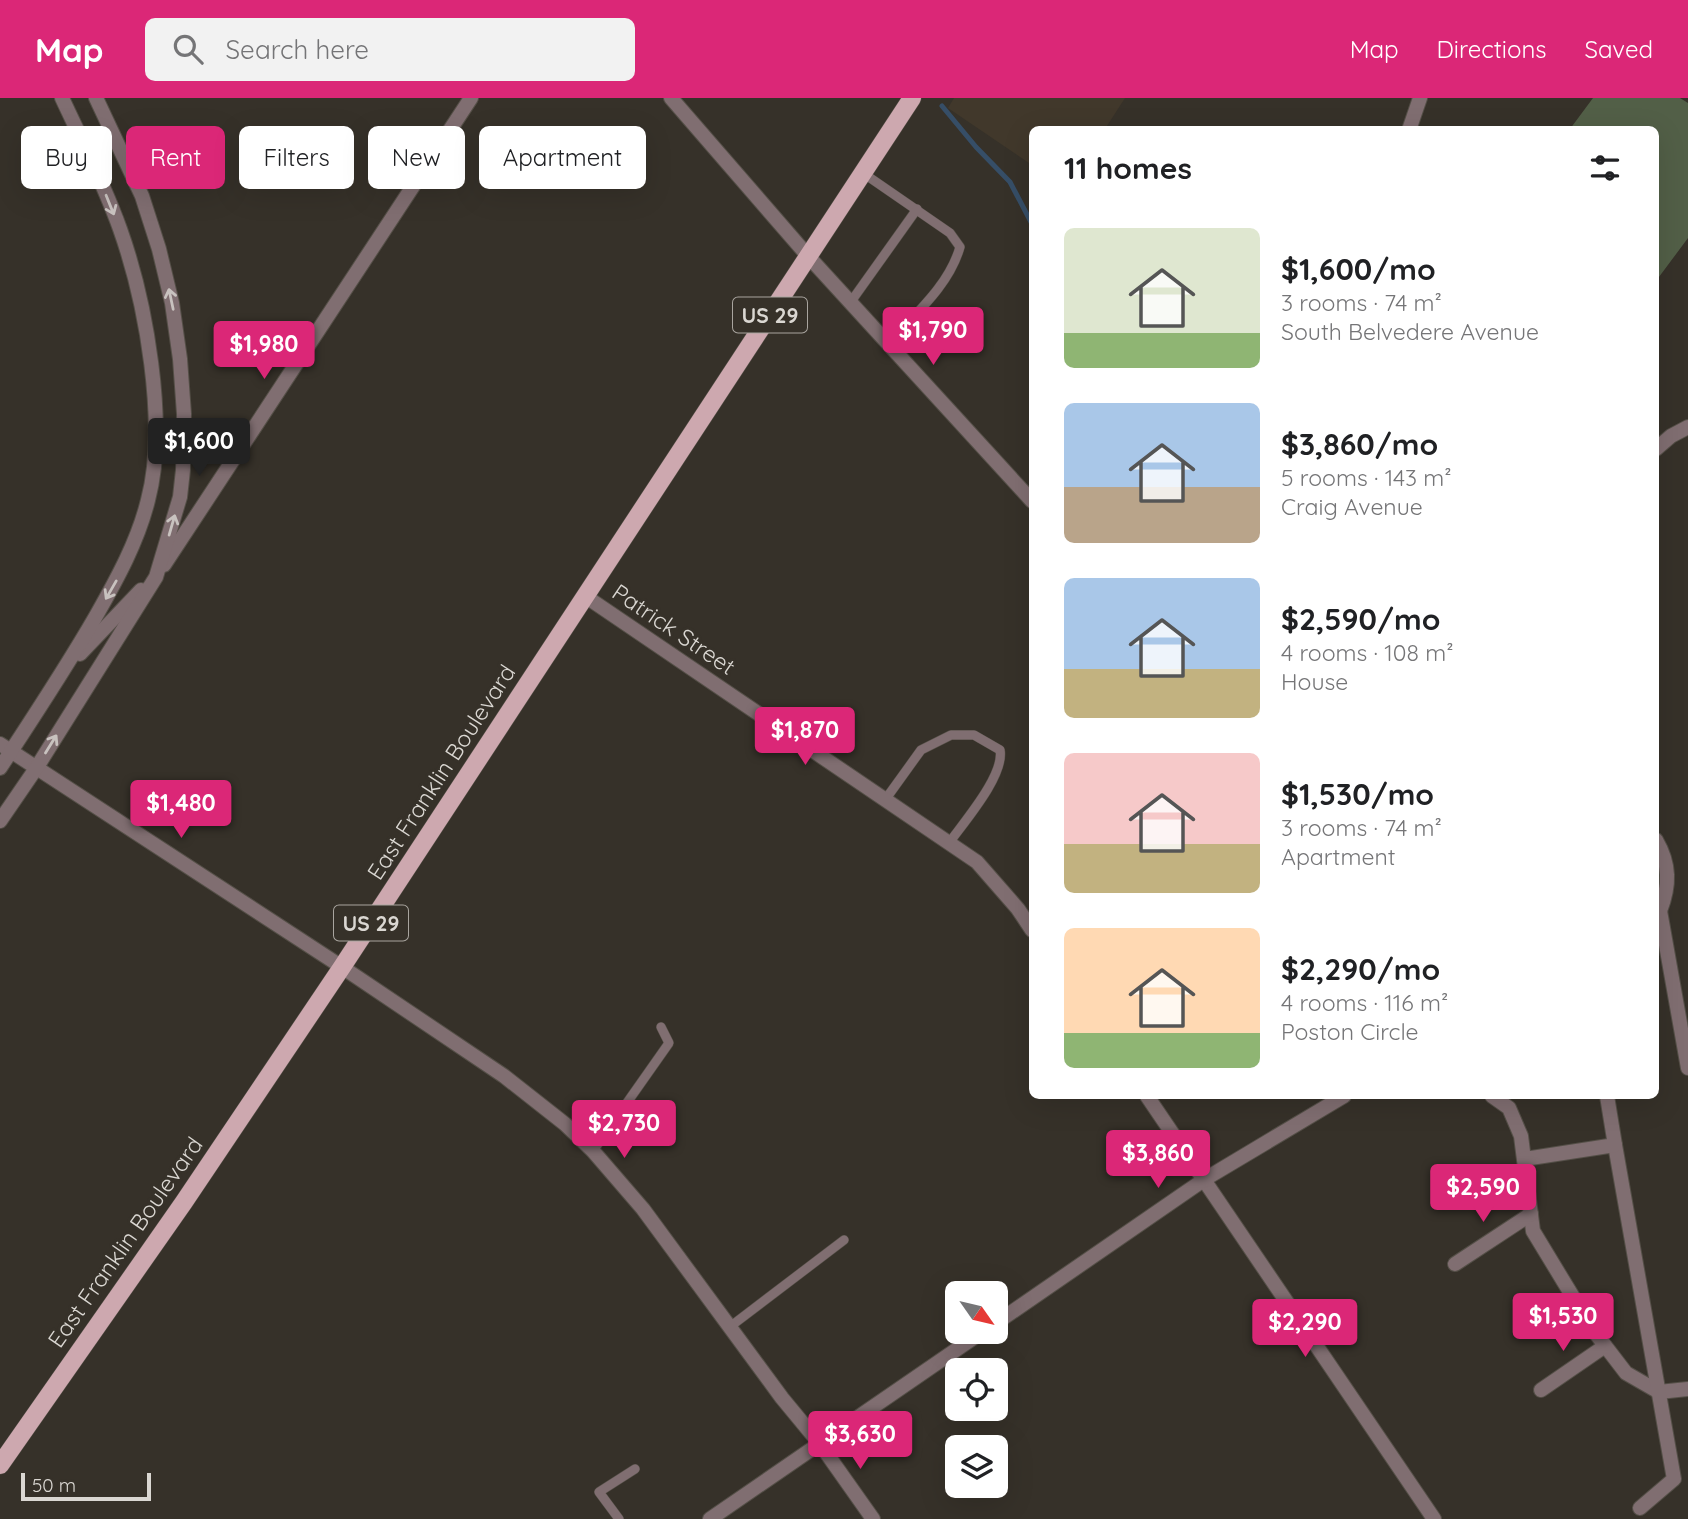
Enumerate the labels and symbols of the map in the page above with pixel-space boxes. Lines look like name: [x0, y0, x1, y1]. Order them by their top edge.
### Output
one-way arrow: [104, 194, 117, 215]
one-way arrow: [163, 288, 177, 311]
road number: US 29: [733, 298, 807, 332]
pin: $1,790: [876, 308, 990, 367]
pin: $1,980: [207, 322, 321, 381]
pin: $1,600: [142, 418, 256, 478]
one-way arrow: [166, 514, 179, 536]
street label: Patrick Street: [607, 577, 741, 681]
one-way arrow: [104, 579, 118, 599]
street label: East Franklin Boulevard: [361, 659, 521, 885]
pin: $1,870: [748, 708, 862, 767]
one-way arrow: [45, 735, 59, 755]
pin: $1,480: [124, 780, 238, 840]
road number: US 29: [334, 906, 408, 940]
pin: $2,730: [567, 1100, 681, 1160]
pin: $3,860: [1101, 1130, 1215, 1190]
street label: East Franklin Boulevard: [41, 1131, 209, 1353]
pin: $2,590: [1426, 1164, 1540, 1224]
north arrow: [945, 1281, 1008, 1344]
pin: $1,530: [1506, 1294, 1620, 1353]
pin: $2,290: [1248, 1300, 1362, 1359]
pin: $3,630: [803, 1412, 917, 1471]
scale bar: [21, 1470, 150, 1502]

